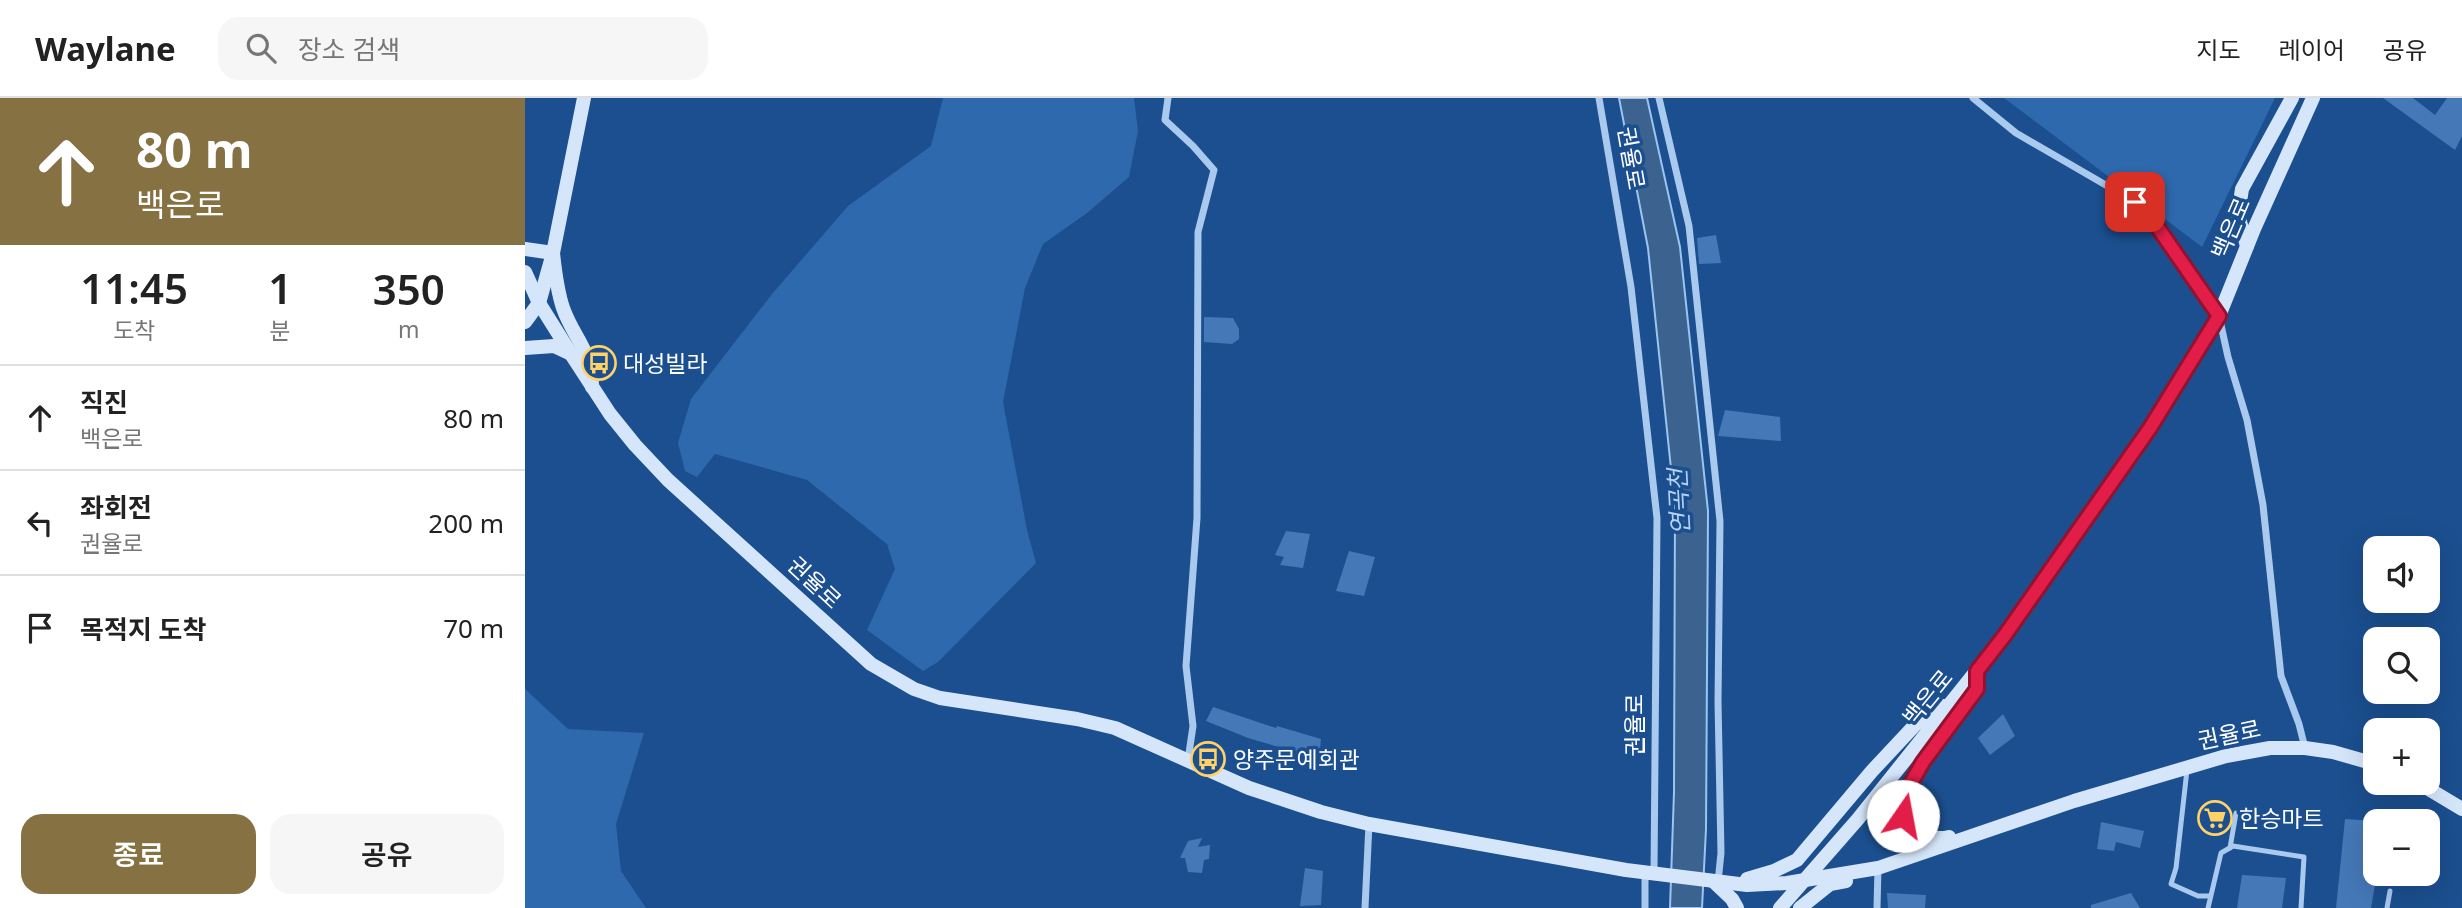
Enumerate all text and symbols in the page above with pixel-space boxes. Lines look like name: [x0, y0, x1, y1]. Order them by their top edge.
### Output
search box: [218, 17, 708, 80]
text: Waylane: [35, 26, 176, 71]
icon: search: [242, 29, 280, 67]
text: 장소 검색: [298, 31, 400, 67]
text: 지도: [2196, 33, 2241, 66]
text: 레이어: [2279, 33, 2345, 66]
text: 공유: [2383, 33, 2427, 66]
text: 80 m: [136, 116, 253, 182]
street label: 권율로: [1611, 124, 1653, 192]
icon: ahead: [21, 126, 112, 217]
pin: [2105, 172, 2165, 232]
text: 백은로: [136, 182, 224, 225]
icon: arrive: [2116, 183, 2154, 221]
street label: 백은로: [2203, 193, 2257, 263]
text: 11:45: [80, 259, 188, 316]
text: 1: [268, 259, 292, 316]
text: 350: [373, 260, 445, 317]
text: m: [398, 313, 419, 345]
text: 도착: [113, 314, 155, 346]
text: 분: [270, 314, 291, 346]
bus stop icon: 대성빌라: [580, 344, 618, 382]
place label: 대성빌라: [623, 347, 708, 379]
text: 직진: [80, 384, 128, 420]
icon: ahead: [21, 399, 59, 437]
text: 80 m: [443, 400, 504, 436]
text: 백은로: [80, 422, 143, 454]
water label: 연곡천: [1660, 465, 1696, 536]
text: 좌회전: [80, 489, 152, 525]
icon: left: [21, 504, 59, 542]
text: 200 m: [428, 505, 504, 541]
text: 권율로: [80, 527, 143, 559]
map controls: [2363, 536, 2440, 886]
button: sound: [2363, 536, 2440, 613]
street label: 권율로: [781, 549, 849, 615]
icon: arrive: [21, 609, 59, 647]
text: 70 m: [443, 610, 504, 646]
text: 목적지 도착: [80, 611, 206, 647]
button: search: [2363, 627, 2440, 704]
street label: 백은로: [1895, 662, 1959, 732]
street label: 권율로: [1618, 693, 1650, 757]
street label: 권율로: [2195, 712, 2263, 756]
button: +: [2363, 718, 2440, 795]
bus stop icon: 양주문예회관: [1189, 740, 1227, 778]
place label: 양주문예회관: [1233, 743, 1360, 775]
position arrow: [1866, 779, 1940, 853]
supermarket icon: 한승마트: [2196, 799, 2234, 837]
place label: 한승마트: [2239, 802, 2324, 834]
button: −: [2363, 809, 2440, 886]
button: 종료: [21, 814, 256, 894]
button: 공유: [270, 814, 504, 894]

